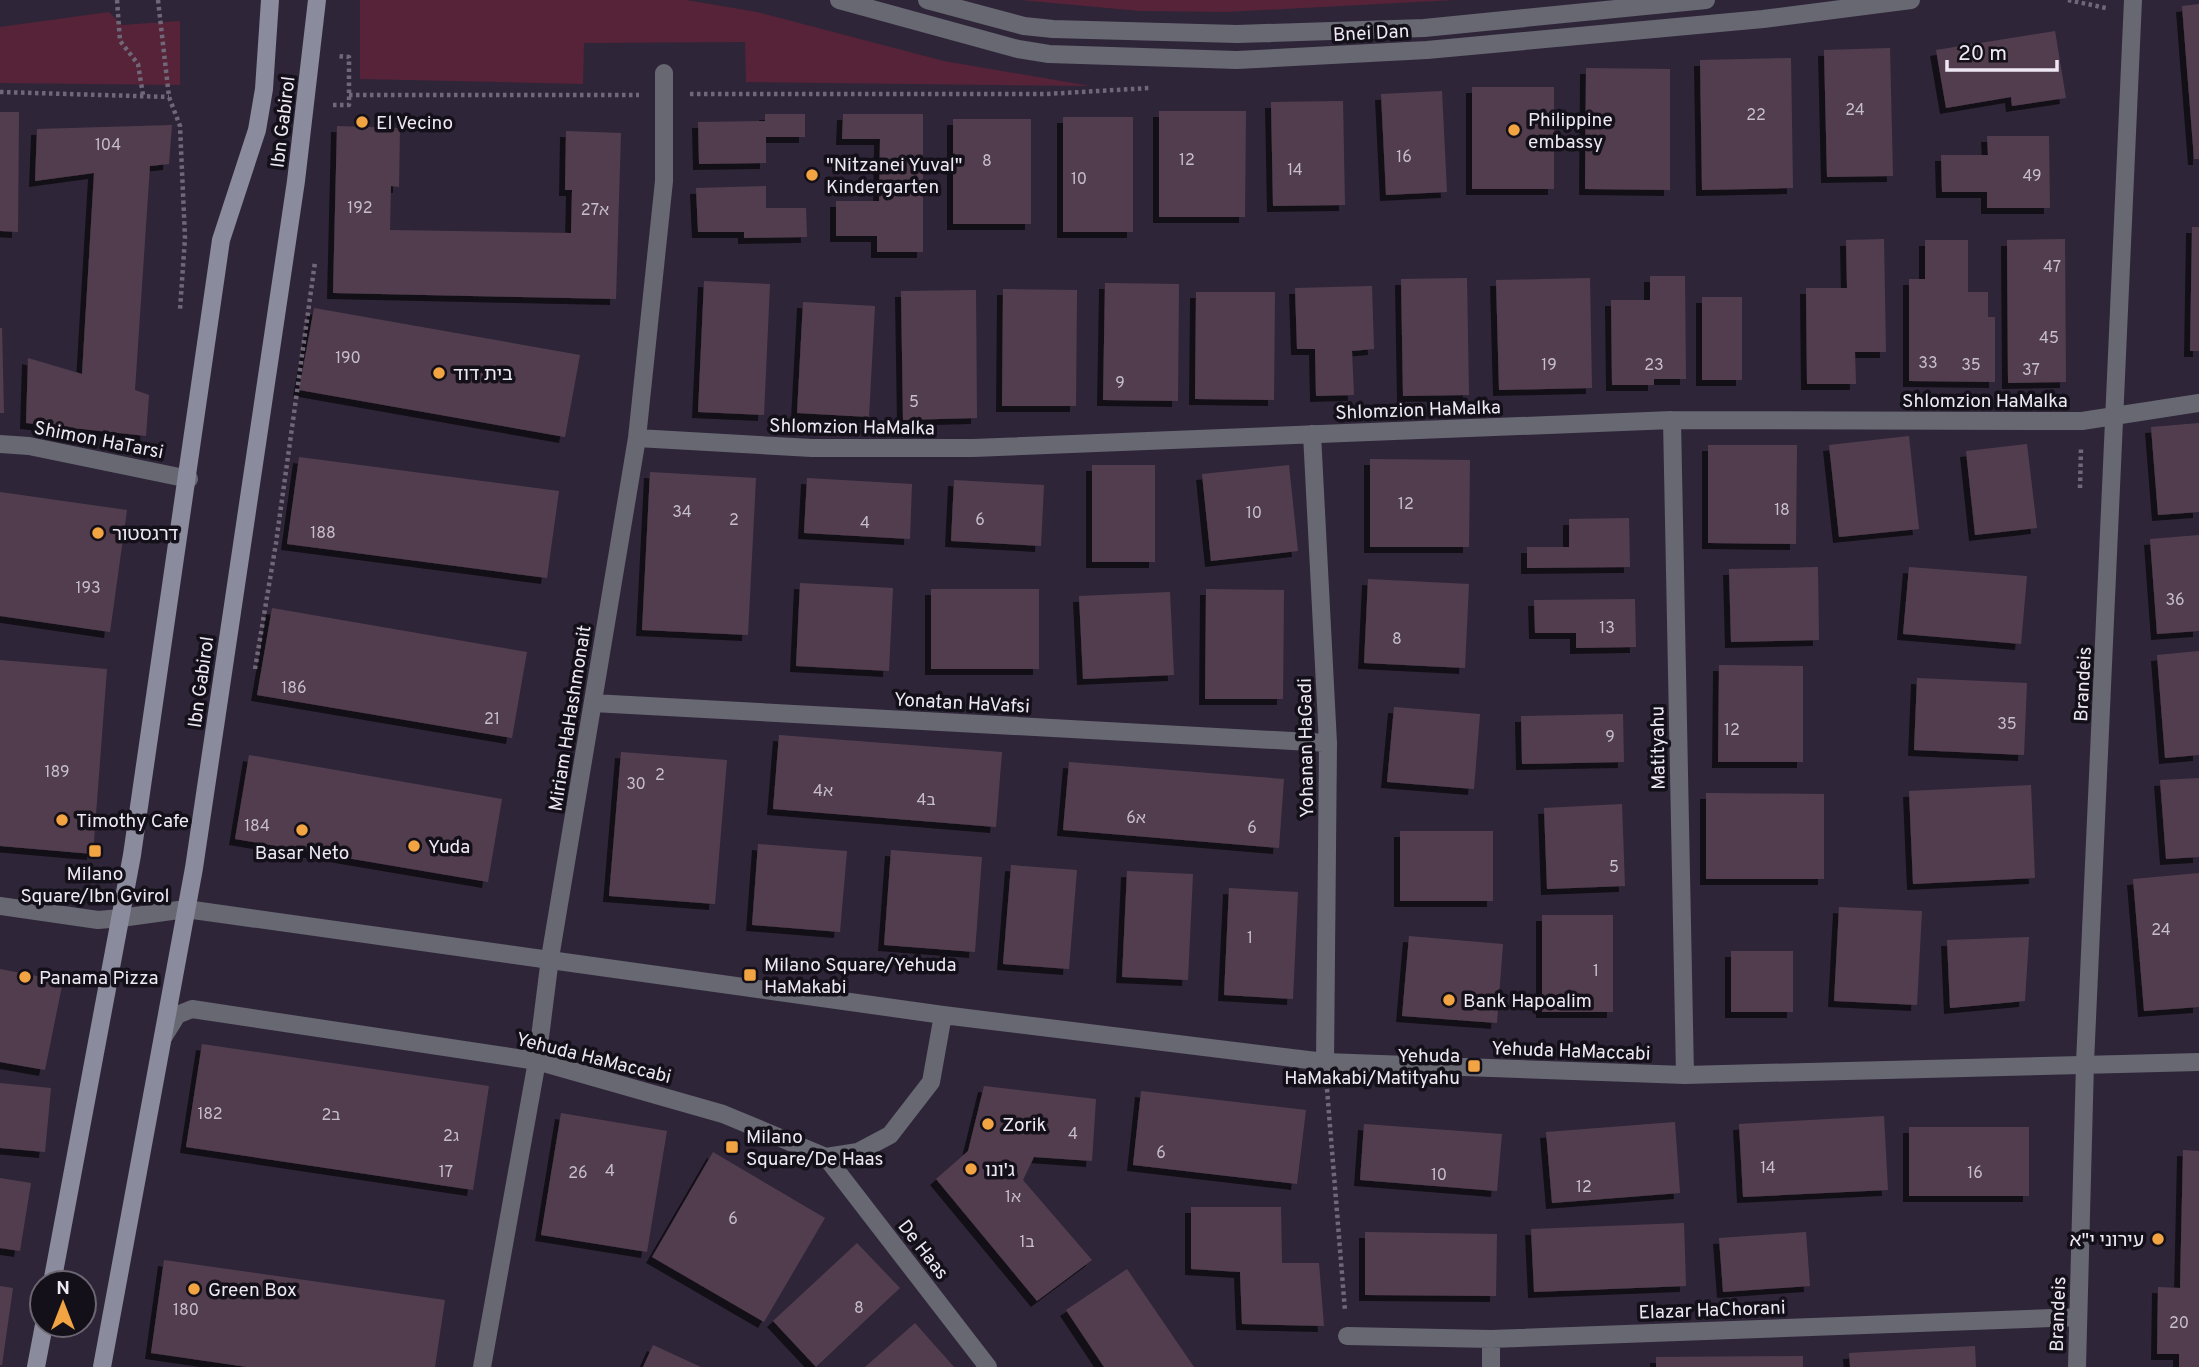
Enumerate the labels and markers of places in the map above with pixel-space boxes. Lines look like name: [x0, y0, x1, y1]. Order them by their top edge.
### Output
place label: Philippine embassy: [1528, 109, 1613, 155]
place label: El Vecino: [376, 112, 453, 136]
marker: El Vecino: [354, 114, 370, 130]
marker: Philippine embassy: [1506, 122, 1522, 138]
place label: "Nitzanei Yuval" Kindergarten: [826, 154, 962, 200]
marker: "Nitzanei Yuval" Kindergarten: [804, 167, 820, 183]
place label: בית דוד: [453, 363, 513, 387]
marker: בית דוד: [431, 365, 447, 381]
place label: דרגסטור: [112, 523, 178, 547]
marker: דרגסטור: [90, 525, 106, 541]
place label: Timothy Cafe: [76, 810, 189, 834]
marker: Timothy Cafe: [54, 812, 70, 828]
marker: Basar Neto: [294, 822, 310, 838]
place label: Yuda: [428, 836, 470, 860]
marker: Yuda: [406, 838, 422, 854]
place label: Basar Neto: [255, 842, 349, 866]
marker: Milano Square/Ibn Gvirol: [87, 843, 103, 859]
place label: Milano Square/Ibn Gvirol: [20, 863, 170, 909]
place label: Milano Square/Yehuda HaMakabi: [764, 954, 956, 1000]
place label: Panama Pizza: [39, 967, 159, 991]
marker: Milano Square/Yehuda HaMakabi: [742, 967, 758, 983]
marker: Panama Pizza: [17, 969, 33, 985]
place label: Bank Hapoalim: [1463, 990, 1592, 1014]
marker: Bank Hapoalim: [1441, 992, 1457, 1008]
place label: Yehuda HaMakabi/Matityahu: [1284, 1045, 1460, 1091]
marker: Yehuda HaMakabi/Matityahu: [1466, 1058, 1482, 1074]
place label: Zorik: [1002, 1114, 1047, 1138]
marker: Zorik: [980, 1116, 996, 1132]
place label: Milano Square/De Haas: [746, 1126, 883, 1172]
marker: Milano Square/De Haas: [724, 1139, 740, 1155]
place label: ג'ונו: [985, 1159, 1015, 1183]
marker: ג'ונו: [963, 1161, 979, 1177]
place label: עירוני י"א: [2070, 1229, 2144, 1253]
marker: עירוני י"א: [2150, 1231, 2166, 1247]
place label: Green Box: [208, 1279, 297, 1303]
marker: Green Box: [186, 1281, 202, 1297]

